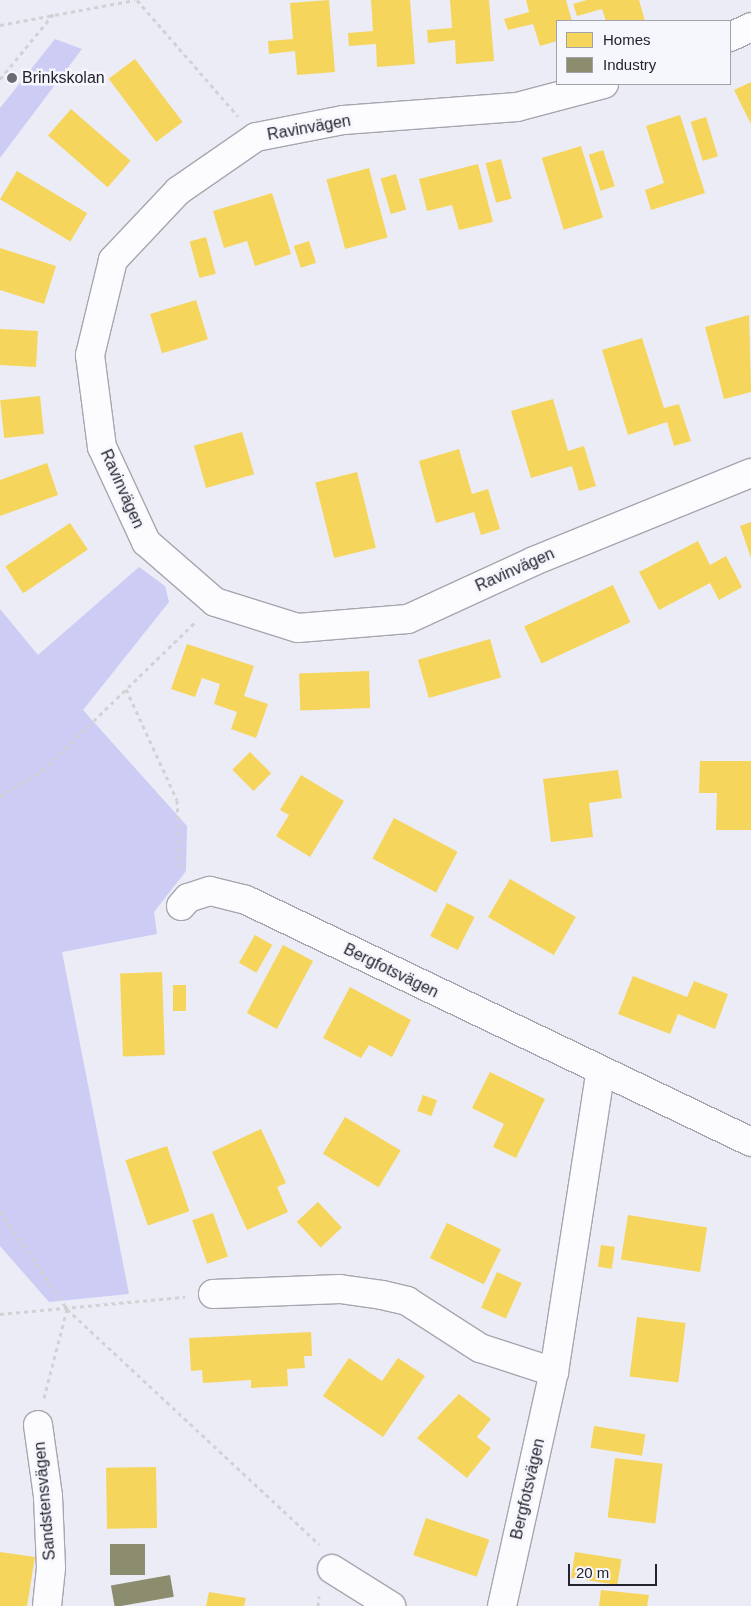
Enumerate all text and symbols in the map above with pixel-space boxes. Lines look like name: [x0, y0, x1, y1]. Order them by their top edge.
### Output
legend: [556, 20, 731, 85]
text: Homes: [603, 31, 651, 48]
text: Industry: [603, 56, 656, 73]
place label: Brinkskolan: [22, 68, 105, 88]
marker: Brinkskolan: [6, 72, 18, 84]
street label: Ravinvägen: [266, 111, 352, 145]
street label: Ravinvägen: [96, 446, 148, 532]
street label: Ravinvägen: [472, 544, 558, 596]
street label: Bergfotsvägen: [340, 940, 442, 1002]
street label: Bergfotsvägen: [507, 1437, 549, 1541]
street label: Sandstensvägen: [30, 1441, 60, 1561]
scale bar: [571, 1554, 660, 1586]
text: 20 m: [576, 1564, 609, 1581]

